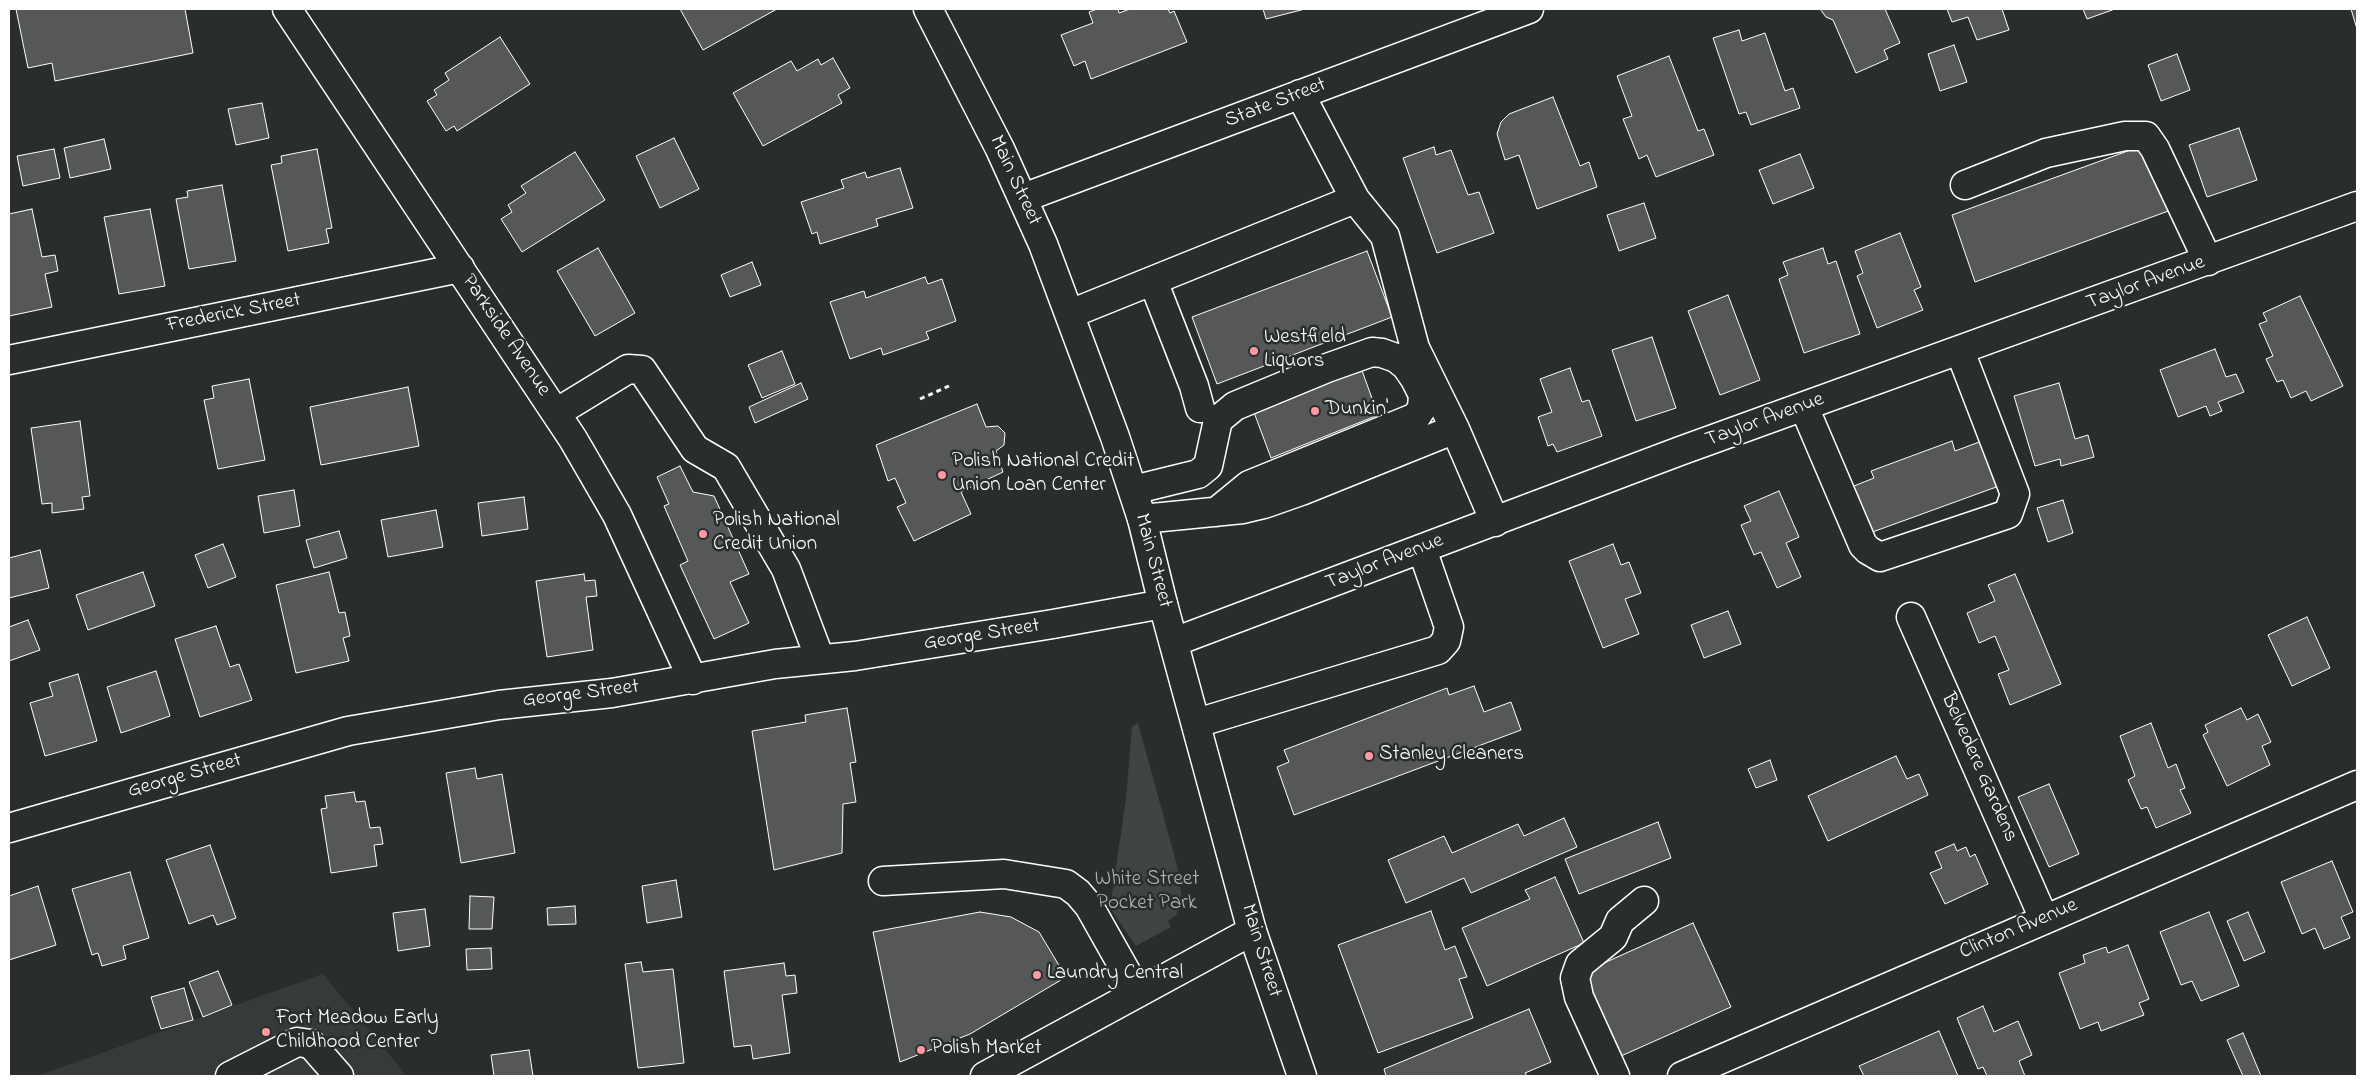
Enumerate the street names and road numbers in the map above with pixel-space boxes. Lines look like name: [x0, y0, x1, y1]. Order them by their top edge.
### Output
street label: State Street: [1222, 73, 1330, 135]
street label: Main Street: [982, 132, 1046, 230]
street label: Taylor Avenue: [2083, 251, 2209, 317]
street label: Parkside Avenue: [455, 270, 555, 402]
street label: Frederick Street: [165, 289, 303, 339]
street label: Taylor Avenue: [1702, 388, 1828, 454]
street label: Main Street: [1127, 511, 1177, 611]
street label: Taylor Avenue: [1323, 529, 1447, 597]
street label: George Street: [922, 614, 1042, 658]
street label: George Street: [521, 675, 641, 715]
street label: Belvedere Gardens: [1934, 689, 2022, 847]
street label: George Street: [125, 749, 245, 805]
street label: Clinton Avenue: [1956, 894, 2082, 966]
street label: Main Street: [1234, 901, 1286, 1001]

